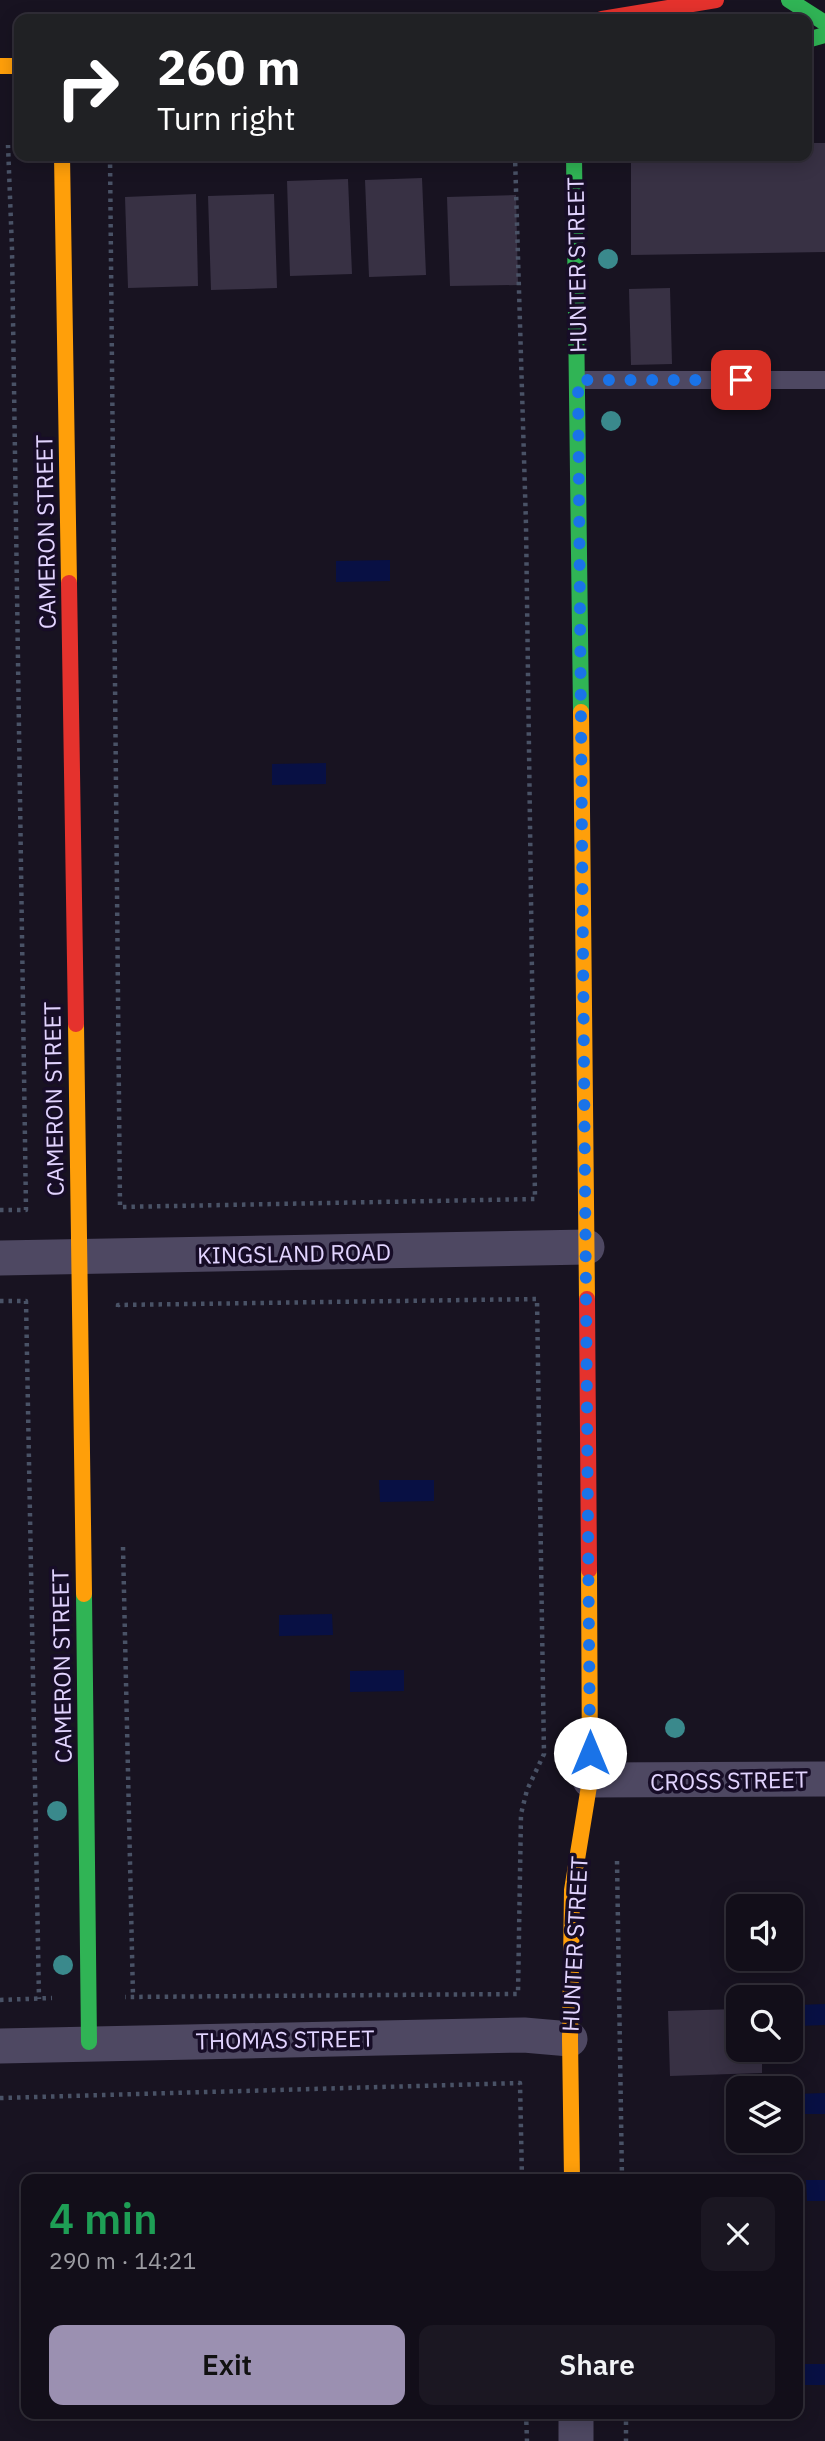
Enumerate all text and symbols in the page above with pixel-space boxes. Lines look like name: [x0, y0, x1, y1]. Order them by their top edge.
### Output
text: 260 m: [157, 35, 301, 98]
icon: right: [42, 42, 133, 133]
text: Turn right: [157, 97, 295, 139]
street label: HUNTER STREET: [559, 177, 593, 353]
pin: [711, 350, 771, 410]
icon: arrive: [722, 361, 760, 399]
street label: CAMERON STREET: [28, 435, 62, 629]
street label: CAMERON STREET: [36, 1002, 70, 1196]
street label: KINGSLAND ROAD: [197, 1236, 391, 1270]
street label: CAMERON STREET: [44, 1569, 78, 1763]
position arrow: [553, 1716, 627, 1790]
street label: CROSS STREET: [650, 1764, 808, 1796]
street label: HUNTER STREET: [554, 1855, 594, 2033]
map controls: [726, 1894, 803, 2153]
button: sound: [726, 1894, 803, 1971]
button: search: [726, 1985, 803, 2062]
street label: THOMAS STREET: [195, 2022, 375, 2056]
button: layers: [726, 2076, 803, 2153]
text: 4 min: [49, 2191, 158, 2246]
button: close: [701, 2197, 775, 2271]
text: 290 m · 14:21: [49, 2245, 196, 2275]
button: Exit: [49, 2325, 405, 2405]
button: Share: [419, 2325, 775, 2405]

